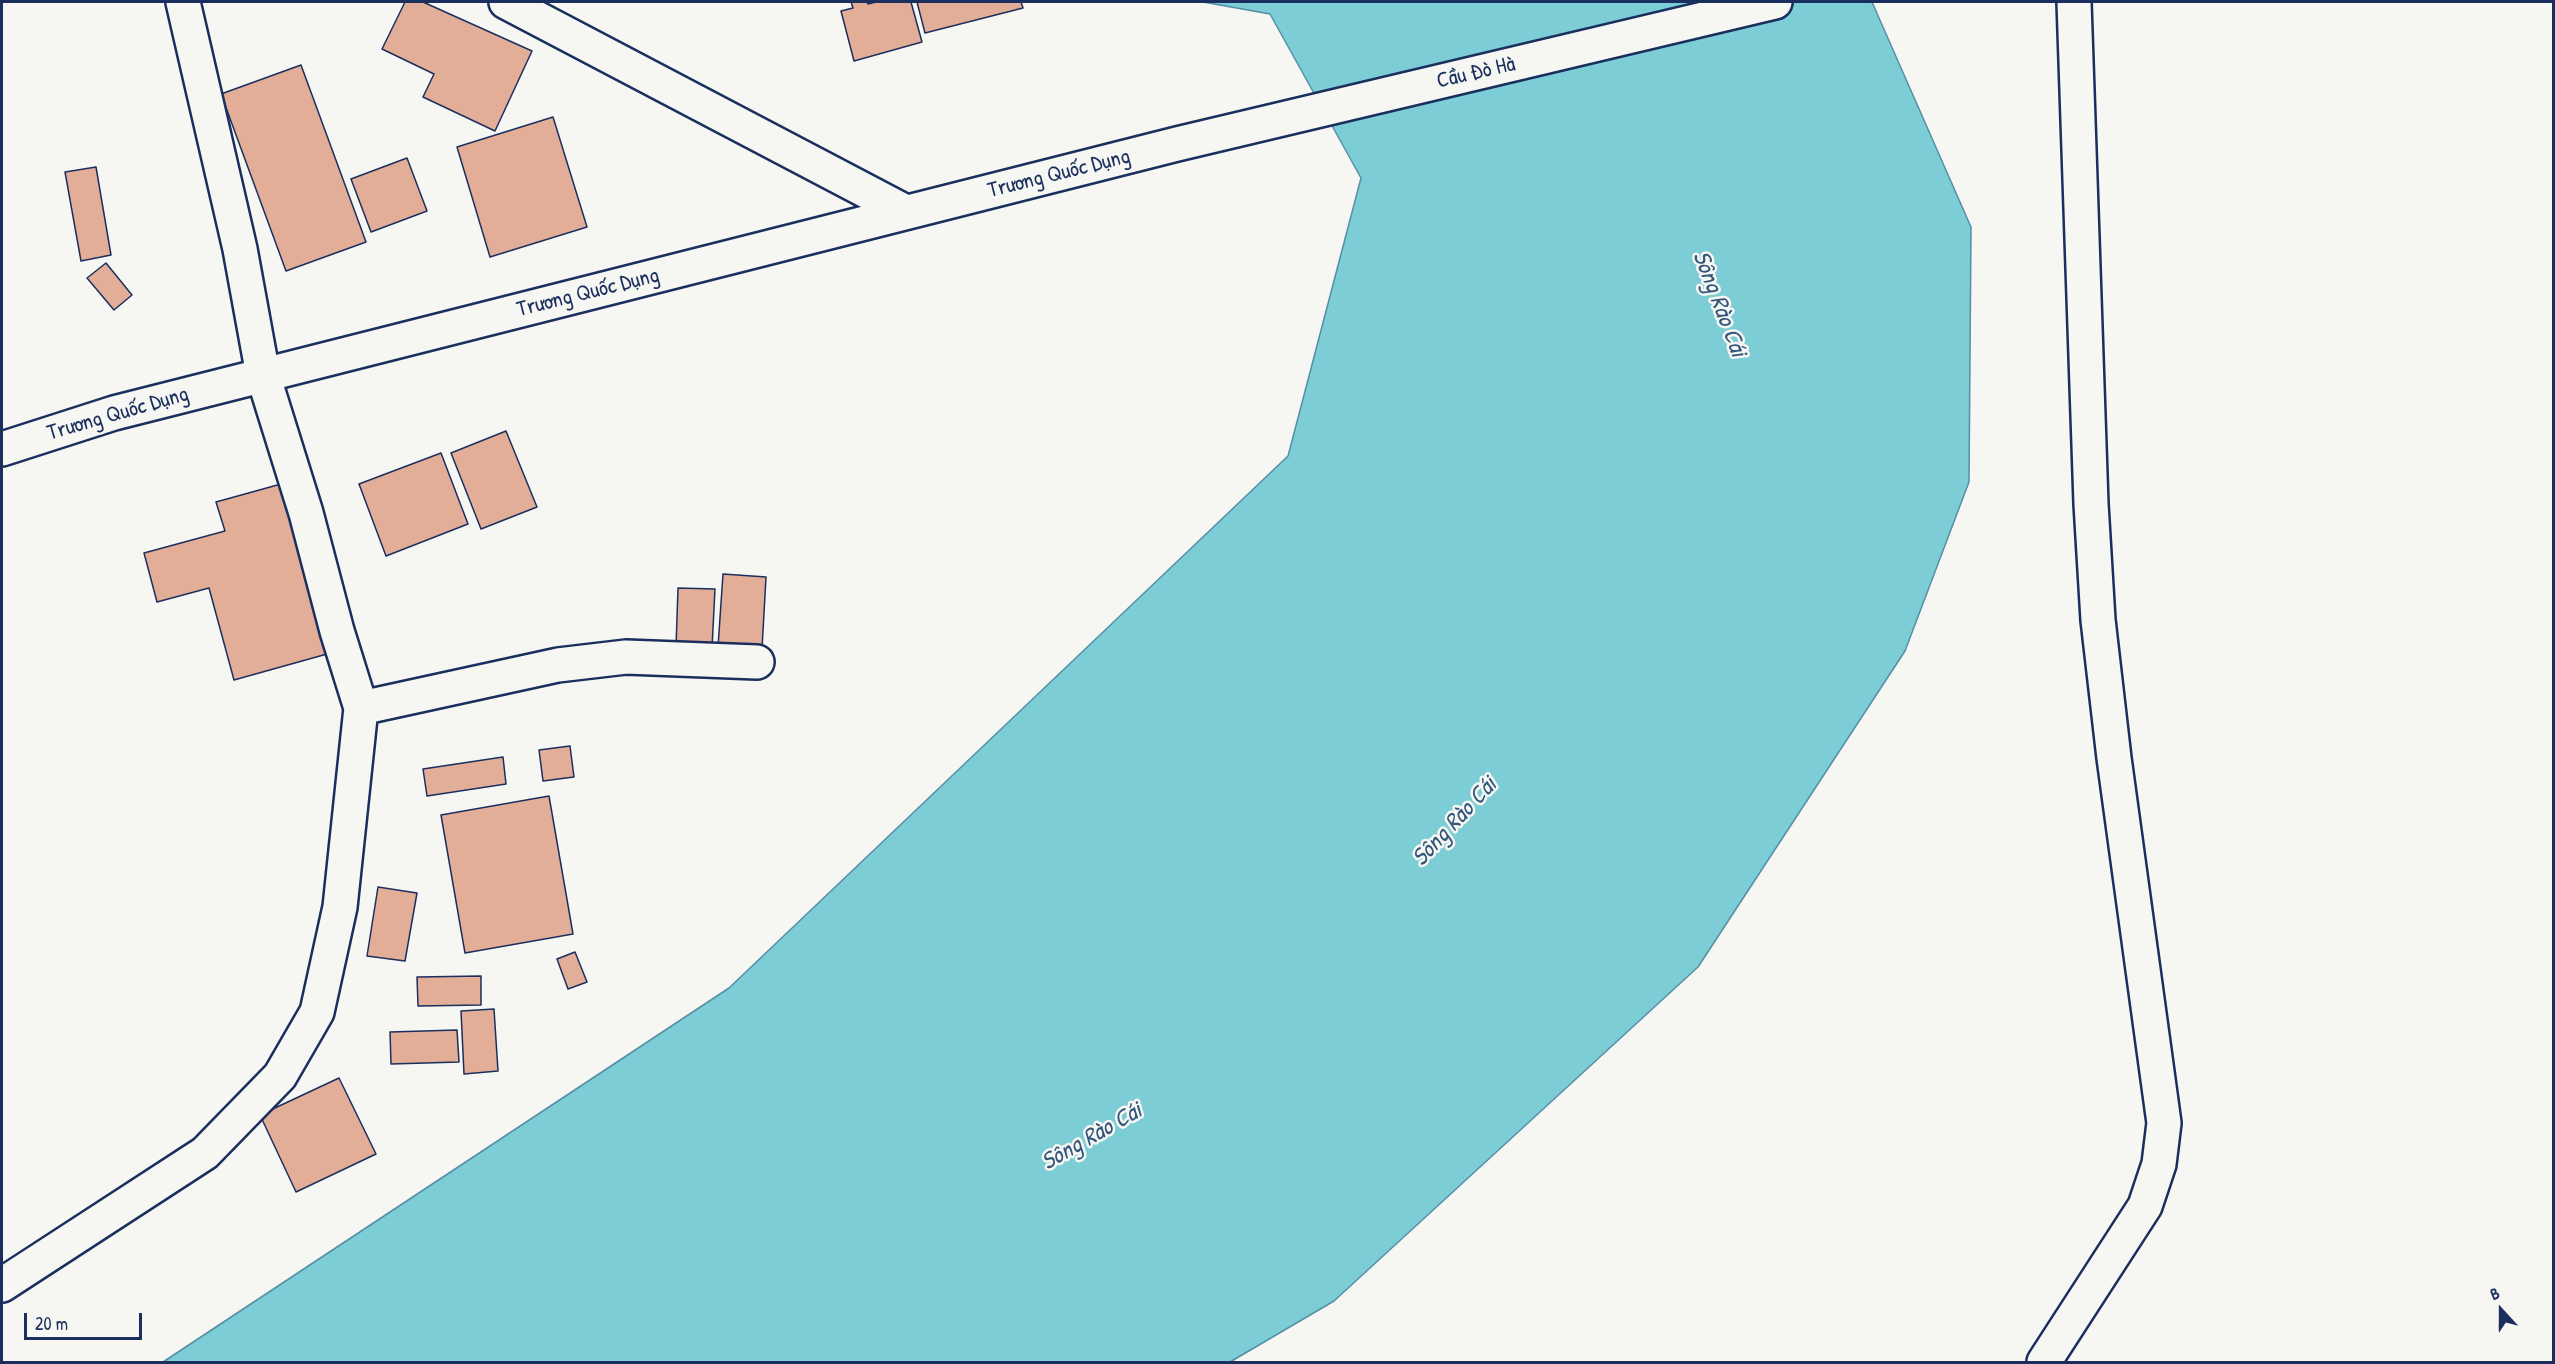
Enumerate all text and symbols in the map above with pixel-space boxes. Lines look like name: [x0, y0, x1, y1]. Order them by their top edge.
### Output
street label: Cầu Đò Hà: [1434, 51, 1518, 95]
street label: Trương Quốc Dụng: [985, 144, 1133, 204]
water label: Sông Rào Cái: [1686, 247, 1752, 361]
street label: Trương Quốc Dụng: [514, 263, 662, 323]
street label: Trương Quốc Dụng: [44, 381, 192, 447]
water label: Sông Rào Cái: [1407, 772, 1503, 872]
water label: Sông Rào Cái: [1037, 1097, 1147, 1177]
north arrow: [2471, 1280, 2531, 1340]
text: B: [2487, 1281, 2502, 1305]
scale bar: [27, 1301, 146, 1339]
text: 20 m: [35, 1311, 68, 1336]

